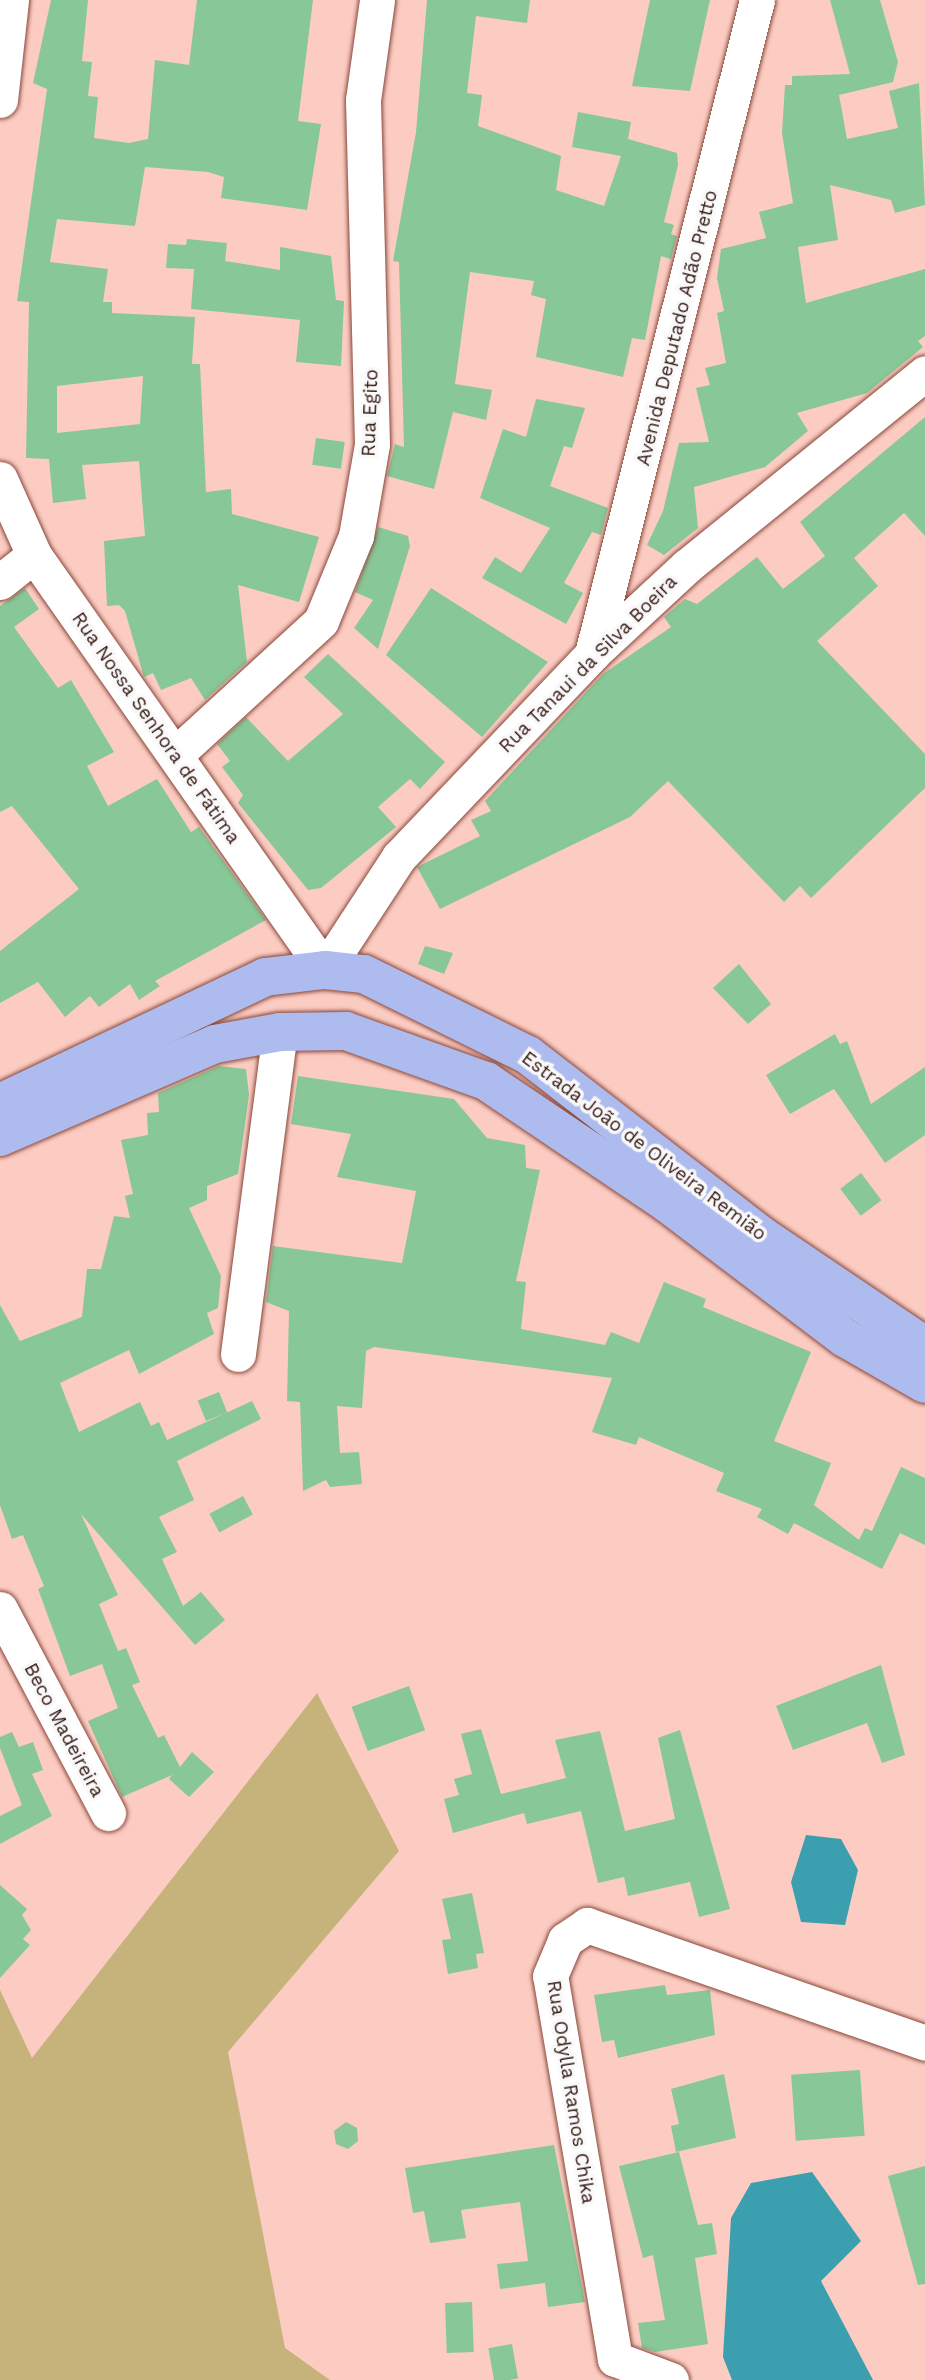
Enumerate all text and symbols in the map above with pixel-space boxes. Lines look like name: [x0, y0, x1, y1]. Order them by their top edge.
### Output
street label: Avenida Deputado Adão Pretto: [632, 187, 722, 469]
street label: Rua Egito: [357, 369, 383, 457]
street label: Rua Tanaui da Silva Boeira: [494, 570, 682, 758]
street label: Rua Nossa Senhora de Fátima: [67, 607, 245, 849]
street label: Estrada João de Oliveira Remião: [517, 1046, 771, 1246]
street label: Beco Madeireira: [19, 1659, 109, 1801]
street label: Rua Odylla Ramos Chika: [542, 1978, 600, 2206]

